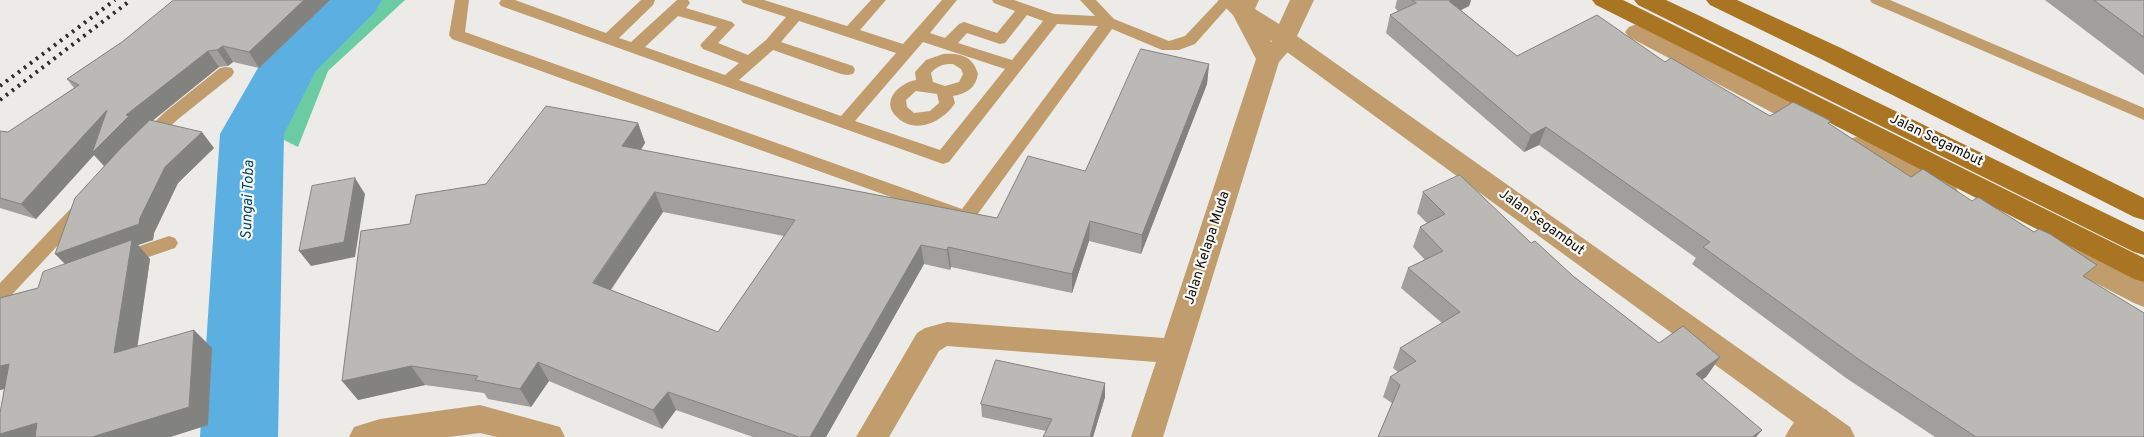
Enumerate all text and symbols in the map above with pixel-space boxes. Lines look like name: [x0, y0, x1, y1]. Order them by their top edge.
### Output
street label: Jalan Segambut: [1887, 111, 1985, 171]
water label: Sungai Toba: [239, 160, 259, 240]
street label: Jalan Segambut: [1495, 186, 1587, 260]
street label: Jalan Kelapa Muda: [1182, 189, 1234, 307]

